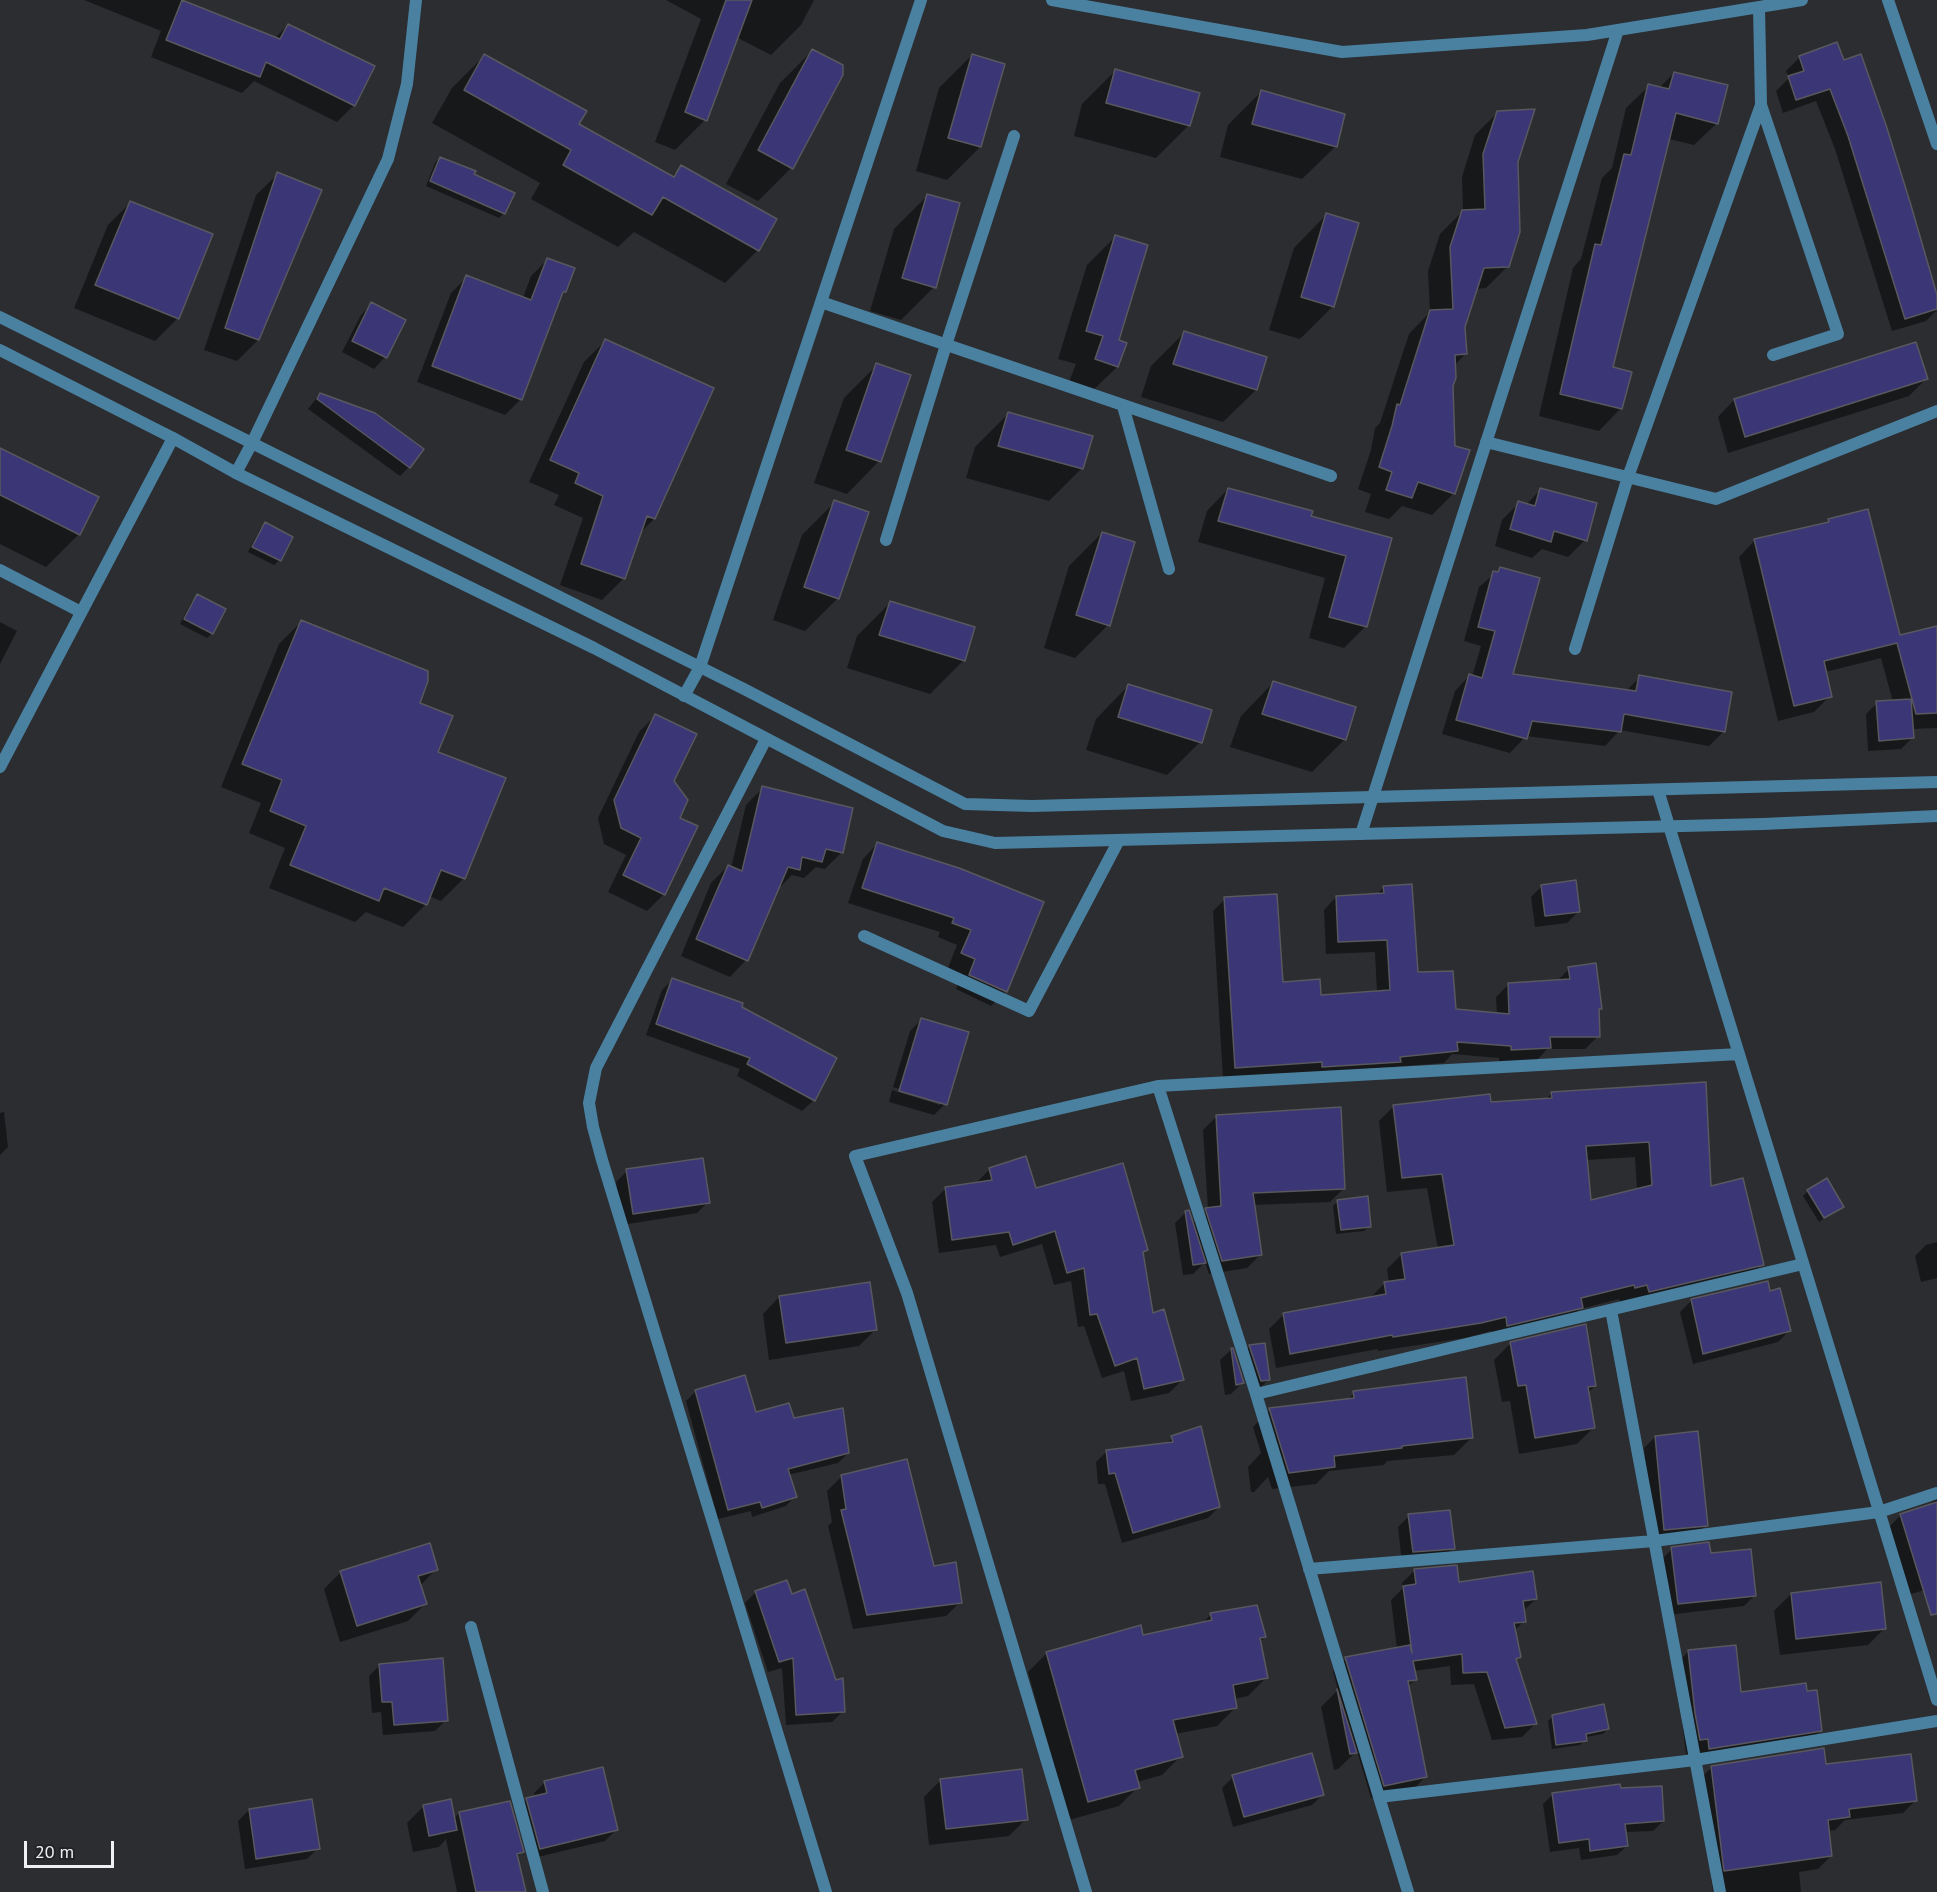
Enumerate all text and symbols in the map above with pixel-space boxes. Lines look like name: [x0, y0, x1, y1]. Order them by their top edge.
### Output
scale bar: [27, 1829, 117, 1867]
text: 20 m: [35, 1840, 74, 1863]

